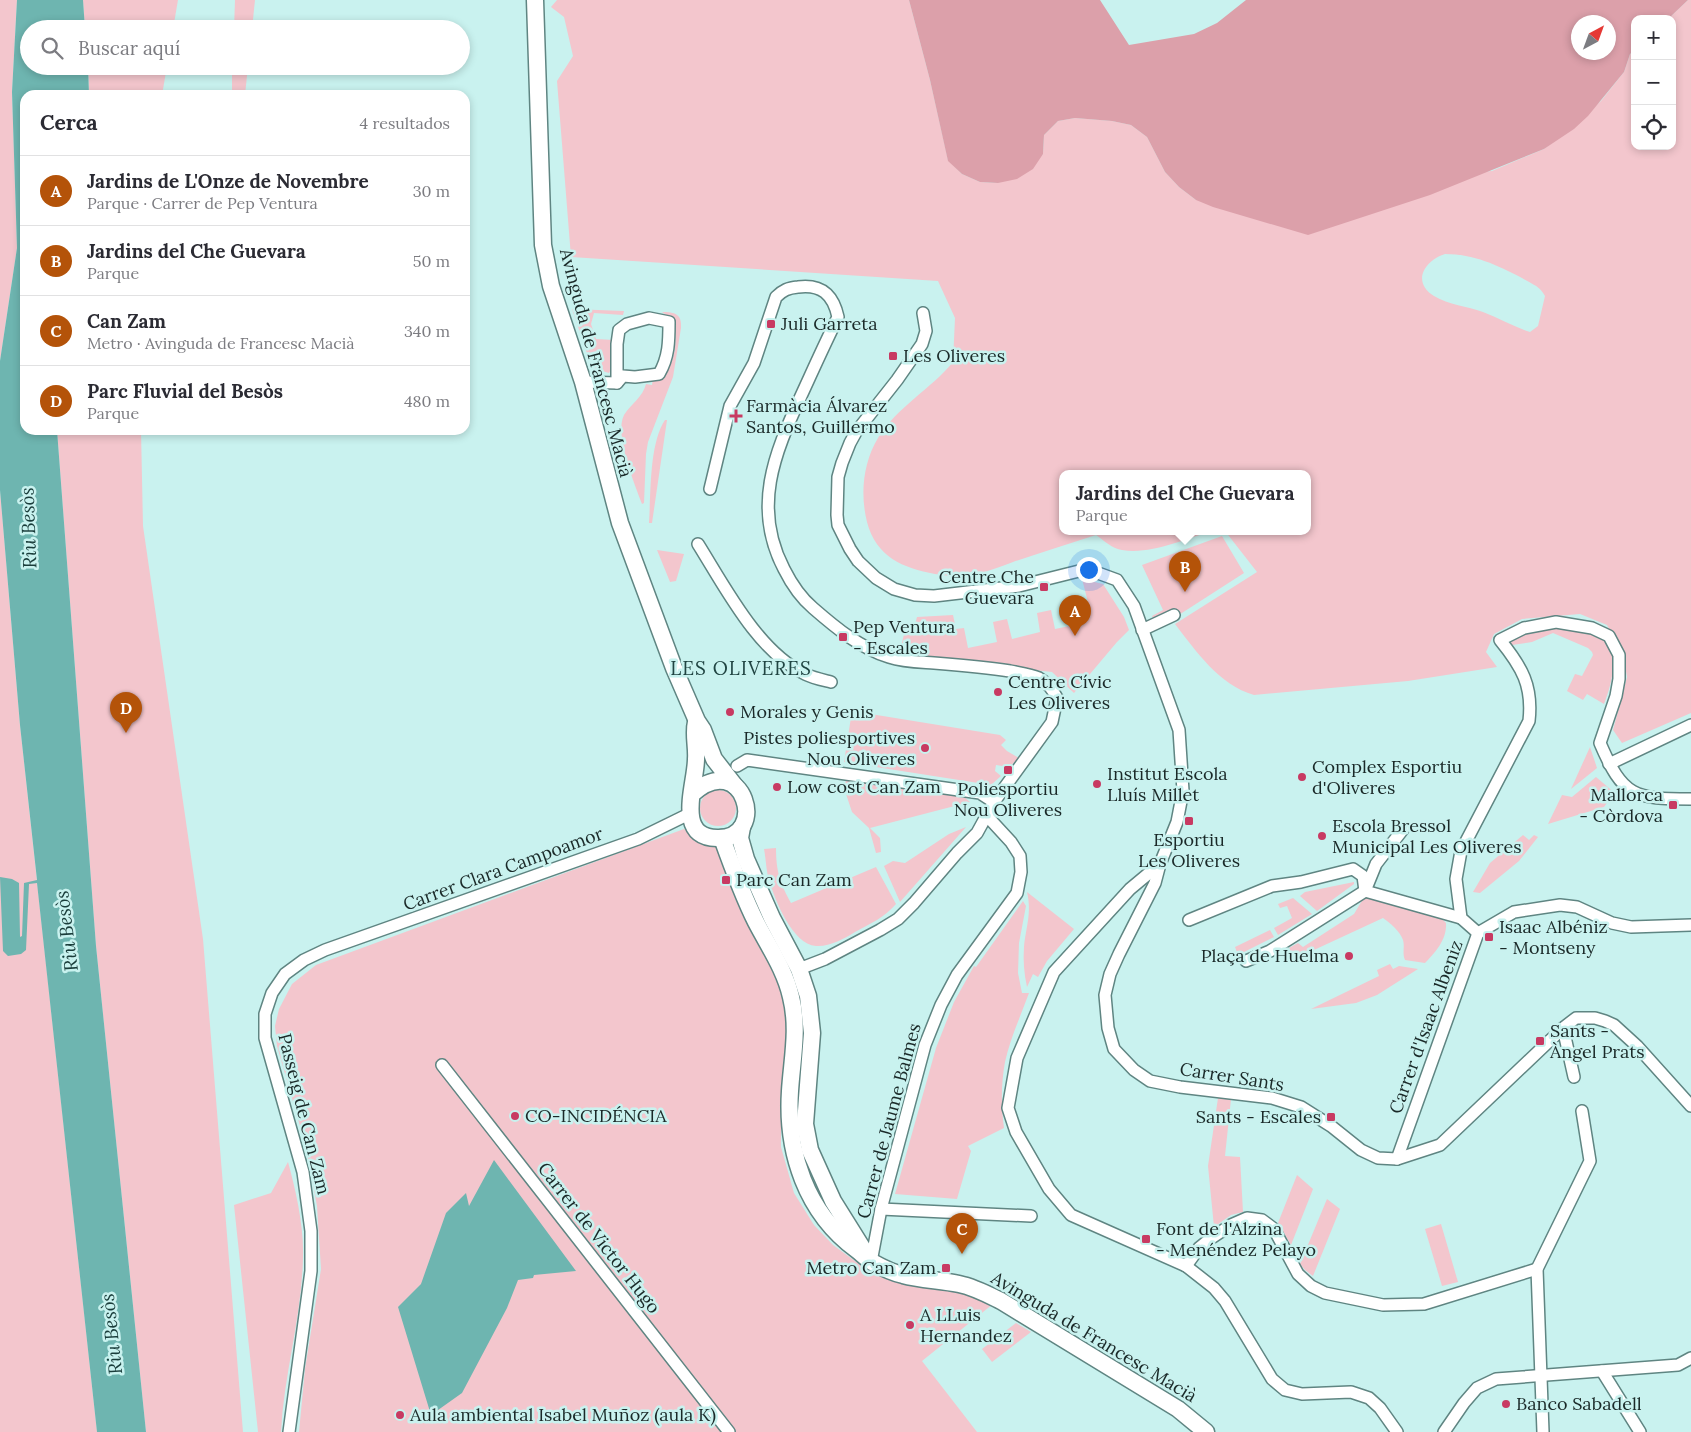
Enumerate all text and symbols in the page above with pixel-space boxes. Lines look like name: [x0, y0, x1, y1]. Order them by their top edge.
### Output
north arrow: [1571, 15, 1616, 60]
map controls: [1631, 15, 1676, 150]
button: +: [1631, 15, 1676, 60]
search box: [20, 20, 470, 75]
icon: search: [38, 34, 66, 62]
text: Buscar aquí: [78, 36, 180, 60]
button: −: [1631, 60, 1676, 105]
button: locate: [1631, 105, 1676, 150]
text: Cerca: [40, 109, 98, 136]
text: 4 resultados: [360, 113, 450, 133]
text: Jardins de L'Onze de Novembre: [87, 169, 369, 193]
text: A: [51, 181, 61, 201]
text: 30 m: [413, 181, 450, 201]
text: Parque · Carrer de Pep Ventura: [87, 193, 318, 213]
text: Jardins del Che Guevara: [87, 239, 306, 263]
street label: Avinguda de Francesc Macià: [555, 245, 638, 480]
text: B: [51, 251, 61, 271]
text: 50 m: [413, 251, 450, 271]
text: Parque: [87, 263, 139, 283]
text: Can Zam: [87, 309, 166, 333]
place label: Juli Garreta: [780, 312, 877, 335]
marker: Juli Garreta: [765, 318, 777, 330]
text: C: [50, 321, 62, 341]
text: 340 m: [404, 321, 450, 341]
text: Metro · Avinguda de Francesc Macià: [87, 333, 355, 353]
place label: Les Oliveres: [903, 344, 1005, 367]
marker: Les Oliveres: [887, 350, 899, 362]
text: Parc Fluvial del Besòs: [87, 379, 283, 403]
text: D: [50, 391, 62, 411]
text: 480 m: [404, 391, 450, 411]
place label: Farmàcia Álvarez Santos, Guillermo: [746, 394, 895, 438]
text: Parque: [87, 403, 139, 423]
marker: Farmàcia Álvarez Santos, Guillermo: [730, 410, 742, 422]
popup: [1059, 470, 1311, 535]
text: Jardins del Che Guevara: [1076, 481, 1294, 505]
water label: Riu Besòs: [15, 487, 41, 569]
text: Parque: [1076, 505, 1128, 525]
pin: B: [1169, 551, 1201, 592]
your location: [1076, 557, 1102, 583]
place label: Centre Che Guevara: [939, 565, 1034, 609]
marker: Centre Che Guevara: [1038, 581, 1050, 593]
pin: A: [1059, 595, 1091, 636]
place label: Pep Ventura - Escales: [853, 615, 955, 659]
marker: Pep Ventura - Escales: [837, 631, 849, 643]
district label: LES OLIVERES: [670, 656, 812, 680]
place label: Centre Cívic Les Oliveres: [1008, 670, 1112, 714]
marker: Centre Cívic Les Oliveres: [992, 686, 1004, 698]
pin: D: [110, 692, 142, 733]
place label: Morales y Genis: [740, 700, 874, 723]
marker: Morales y Genis: [724, 706, 736, 718]
place label: Pistes poliesportives Nou Oliveres: [743, 726, 915, 770]
marker: Pistes poliesportives Nou Oliveres: [919, 742, 931, 754]
place label: Complex Esportiu d'Oliveres: [1312, 755, 1463, 799]
place label: Institut Escola Lluís Millet: [1107, 762, 1228, 806]
marker: Poliesportiu Nou Oliveres: [1002, 764, 1014, 776]
marker: Complex Esportiu d'Oliveres: [1296, 771, 1308, 783]
place label: Low cost Can Zam: [787, 775, 941, 798]
place label: Poliesportiu Nou Oliveres: [954, 777, 1062, 821]
marker: Institut Escola Lluís Millet: [1091, 778, 1103, 790]
marker: Low cost Can Zam: [771, 781, 783, 793]
place label: Mallorca - Còrdova: [1579, 783, 1663, 827]
marker: Mallorca - Còrdova: [1667, 799, 1679, 811]
place label: Escola Bressol Municipal Les Oliveres: [1332, 814, 1522, 858]
marker: Esportiu Les Oliveres: [1183, 815, 1195, 827]
street label: Carrer Clara Campoamor: [400, 822, 606, 915]
place label: Esportiu Les Oliveres: [1138, 828, 1240, 872]
marker: Escola Bressol Municipal Les Oliveres: [1316, 830, 1328, 842]
place label: Parc Can Zam: [736, 868, 852, 891]
marker: Parc Can Zam: [720, 874, 732, 886]
water label: Riu Besòs: [49, 889, 83, 973]
place label: Isaac Albéniz - Montseny: [1499, 915, 1608, 959]
marker: Isaac Albéniz - Montseny: [1483, 931, 1495, 943]
street label: Carrer d'Isaac Albeniz: [1383, 937, 1468, 1117]
place label: Plaça de Huelma: [1201, 944, 1339, 967]
marker: Plaça de Huelma: [1343, 950, 1355, 962]
place label: Sants - Àngel Prats: [1549, 1019, 1644, 1063]
street label: Carrer de Jaume Balmes: [851, 1021, 926, 1221]
street label: Passeig de Can Zam: [273, 1031, 336, 1197]
marker: Sants - Àngel Prats: [1534, 1035, 1546, 1047]
street label: Carrer Sants: [1178, 1057, 1286, 1096]
place label: CO-INCIDÉNCIA: [525, 1104, 667, 1127]
place label: Sants - Escales: [1196, 1105, 1321, 1128]
marker: CO-INCIDÉNCIA: [509, 1110, 521, 1122]
marker: Sants - Escales: [1325, 1111, 1337, 1123]
street label: Carrer de Victor Hugo: [533, 1157, 666, 1318]
pin: C: [946, 1213, 978, 1254]
place label: Font de l'Alzina - Menéndez Pelayo: [1156, 1217, 1316, 1261]
marker: Font de l'Alzina - Menéndez Pelayo: [1140, 1233, 1152, 1245]
place label: Metro Can Zam: [806, 1256, 936, 1279]
marker: Metro Can Zam: [940, 1262, 952, 1274]
street label: Avinguda de Francesc Macià: [986, 1265, 1201, 1407]
water label: Riu Besòs: [95, 1292, 127, 1376]
place label: A LLuis Hernandez: [919, 1303, 1012, 1347]
marker: A LLuis Hernandez: [904, 1319, 916, 1331]
place label: Banco Sabadell: [1516, 1392, 1642, 1415]
marker: Banco Sabadell: [1500, 1398, 1512, 1410]
place label: Aula ambiental Isabel Muñoz (aula K): [409, 1403, 716, 1426]
marker: Aula ambiental Isabel Muñoz (aula K): [394, 1409, 406, 1421]

